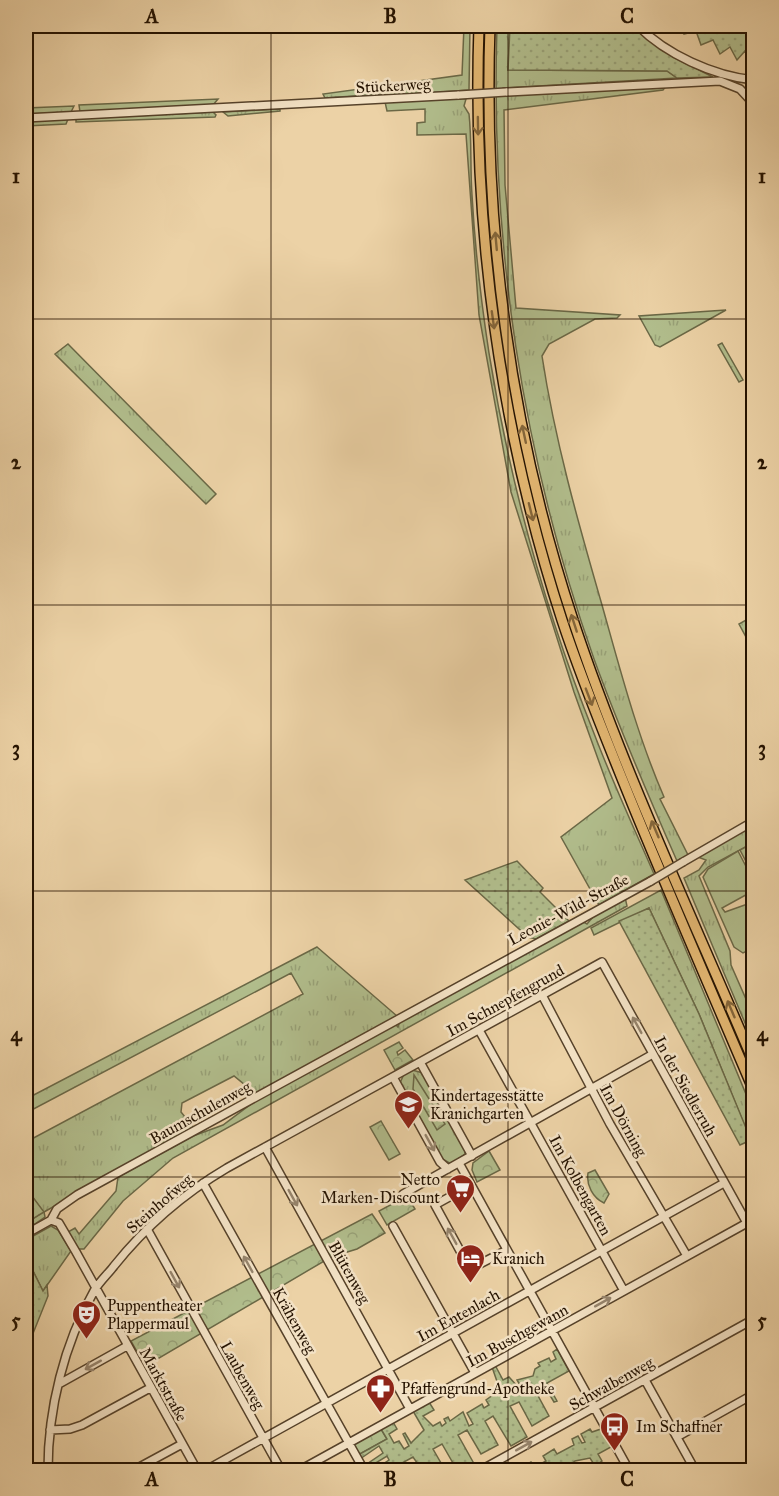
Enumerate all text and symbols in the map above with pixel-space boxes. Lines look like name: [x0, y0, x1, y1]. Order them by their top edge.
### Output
text: A: [143, 4, 159, 28]
text: B: [383, 4, 397, 28]
text: C: [620, 4, 634, 28]
street label: Stückerweg: [355, 74, 431, 98]
one-way arrow: [472, 115, 484, 135]
text: 1: [12, 164, 20, 188]
text: 1: [758, 164, 766, 188]
one-way arrow: [490, 232, 501, 252]
one-way arrow: [488, 310, 499, 330]
one-way arrow: [518, 425, 529, 445]
text: 2: [11, 450, 22, 474]
text: 2: [757, 450, 768, 474]
one-way arrow: [525, 502, 537, 521]
one-way arrow: [568, 614, 579, 633]
one-way arrow: [584, 688, 595, 706]
text: 3: [12, 736, 20, 761]
text: 3: [758, 736, 766, 761]
one-way arrow: [649, 820, 660, 839]
street label: Leonie-Wild-Straße: [505, 869, 632, 949]
street label: Im Schnepfengrund: [443, 960, 568, 1041]
one-way arrow: [725, 1000, 736, 1018]
one-way arrow: [631, 1017, 643, 1034]
text: 4: [10, 1022, 22, 1047]
text: 4: [756, 1022, 768, 1047]
street label: In der Siedlerruh: [650, 1033, 721, 1140]
street label: Baumschulenweg: [146, 1076, 255, 1149]
street label: Im Dörning: [595, 1081, 651, 1161]
place label: Kindertagesstätte Kranichgarten: [430, 1086, 544, 1124]
school or university icon: Kindertagesstätte Kranichgarten: [393, 1088, 425, 1130]
street label: Im Kolbengarten: [544, 1132, 616, 1239]
one-way arrow: [425, 1133, 436, 1151]
street label: Steinhofweg: [122, 1169, 197, 1238]
place label: Netto Marken-Discount: [321, 1170, 440, 1207]
supermarket icon: Netto Marken-Discount: [445, 1172, 477, 1214]
one-way arrow: [287, 1189, 299, 1206]
one-way arrow: [446, 1228, 458, 1245]
street label: Blütenweg: [324, 1238, 375, 1308]
hotel icon: Kranich: [455, 1242, 487, 1284]
place label: Kranich: [492, 1249, 545, 1268]
one-way arrow: [242, 1256, 254, 1273]
one-way arrow: [170, 1271, 181, 1289]
street label: Krähenweg: [268, 1284, 321, 1358]
street label: Im Entenlach: [414, 1285, 503, 1346]
place label: Puppentheater Plappermaul: [107, 1296, 202, 1333]
one-way arrow: [594, 1296, 611, 1308]
theatre icon: Puppentheater Plappermaul: [70, 1298, 102, 1340]
street label: Im Buschgewann: [463, 1300, 572, 1372]
text: 5: [11, 1308, 21, 1332]
text: 5: [757, 1308, 767, 1332]
street label: Laubenweg: [215, 1338, 269, 1413]
street label: Marktstraße: [136, 1344, 192, 1425]
street label: Schwalbenweg: [566, 1352, 658, 1415]
one-way arrow: [85, 1359, 102, 1371]
pharmacy icon: Pfaffengrund-Apotheke: [364, 1372, 396, 1414]
place label: Pfaffengrund-Apotheke: [401, 1379, 555, 1399]
bus stop icon: Im Schaffner: [599, 1410, 631, 1452]
place label: Im Schaffner: [636, 1417, 722, 1436]
one-way arrow: [515, 1440, 532, 1452]
text: A: [143, 1467, 159, 1491]
text: B: [383, 1467, 397, 1491]
text: C: [620, 1467, 634, 1491]

